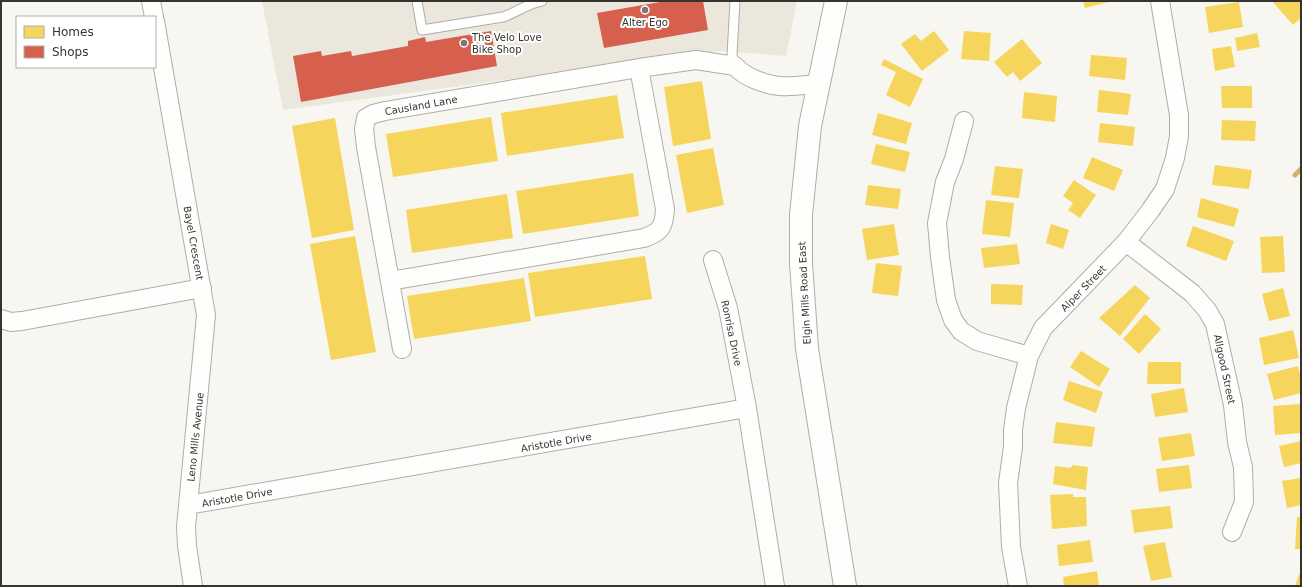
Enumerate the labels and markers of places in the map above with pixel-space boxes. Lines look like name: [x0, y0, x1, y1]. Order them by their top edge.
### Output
marker: Alter Ego: [640, 5, 650, 15]
place label: Alter Ego: [622, 17, 668, 28]
place label: The Velo Love Bike Shop: [471, 32, 542, 55]
marker: The Velo Love Bike Shop: [459, 38, 469, 48]

